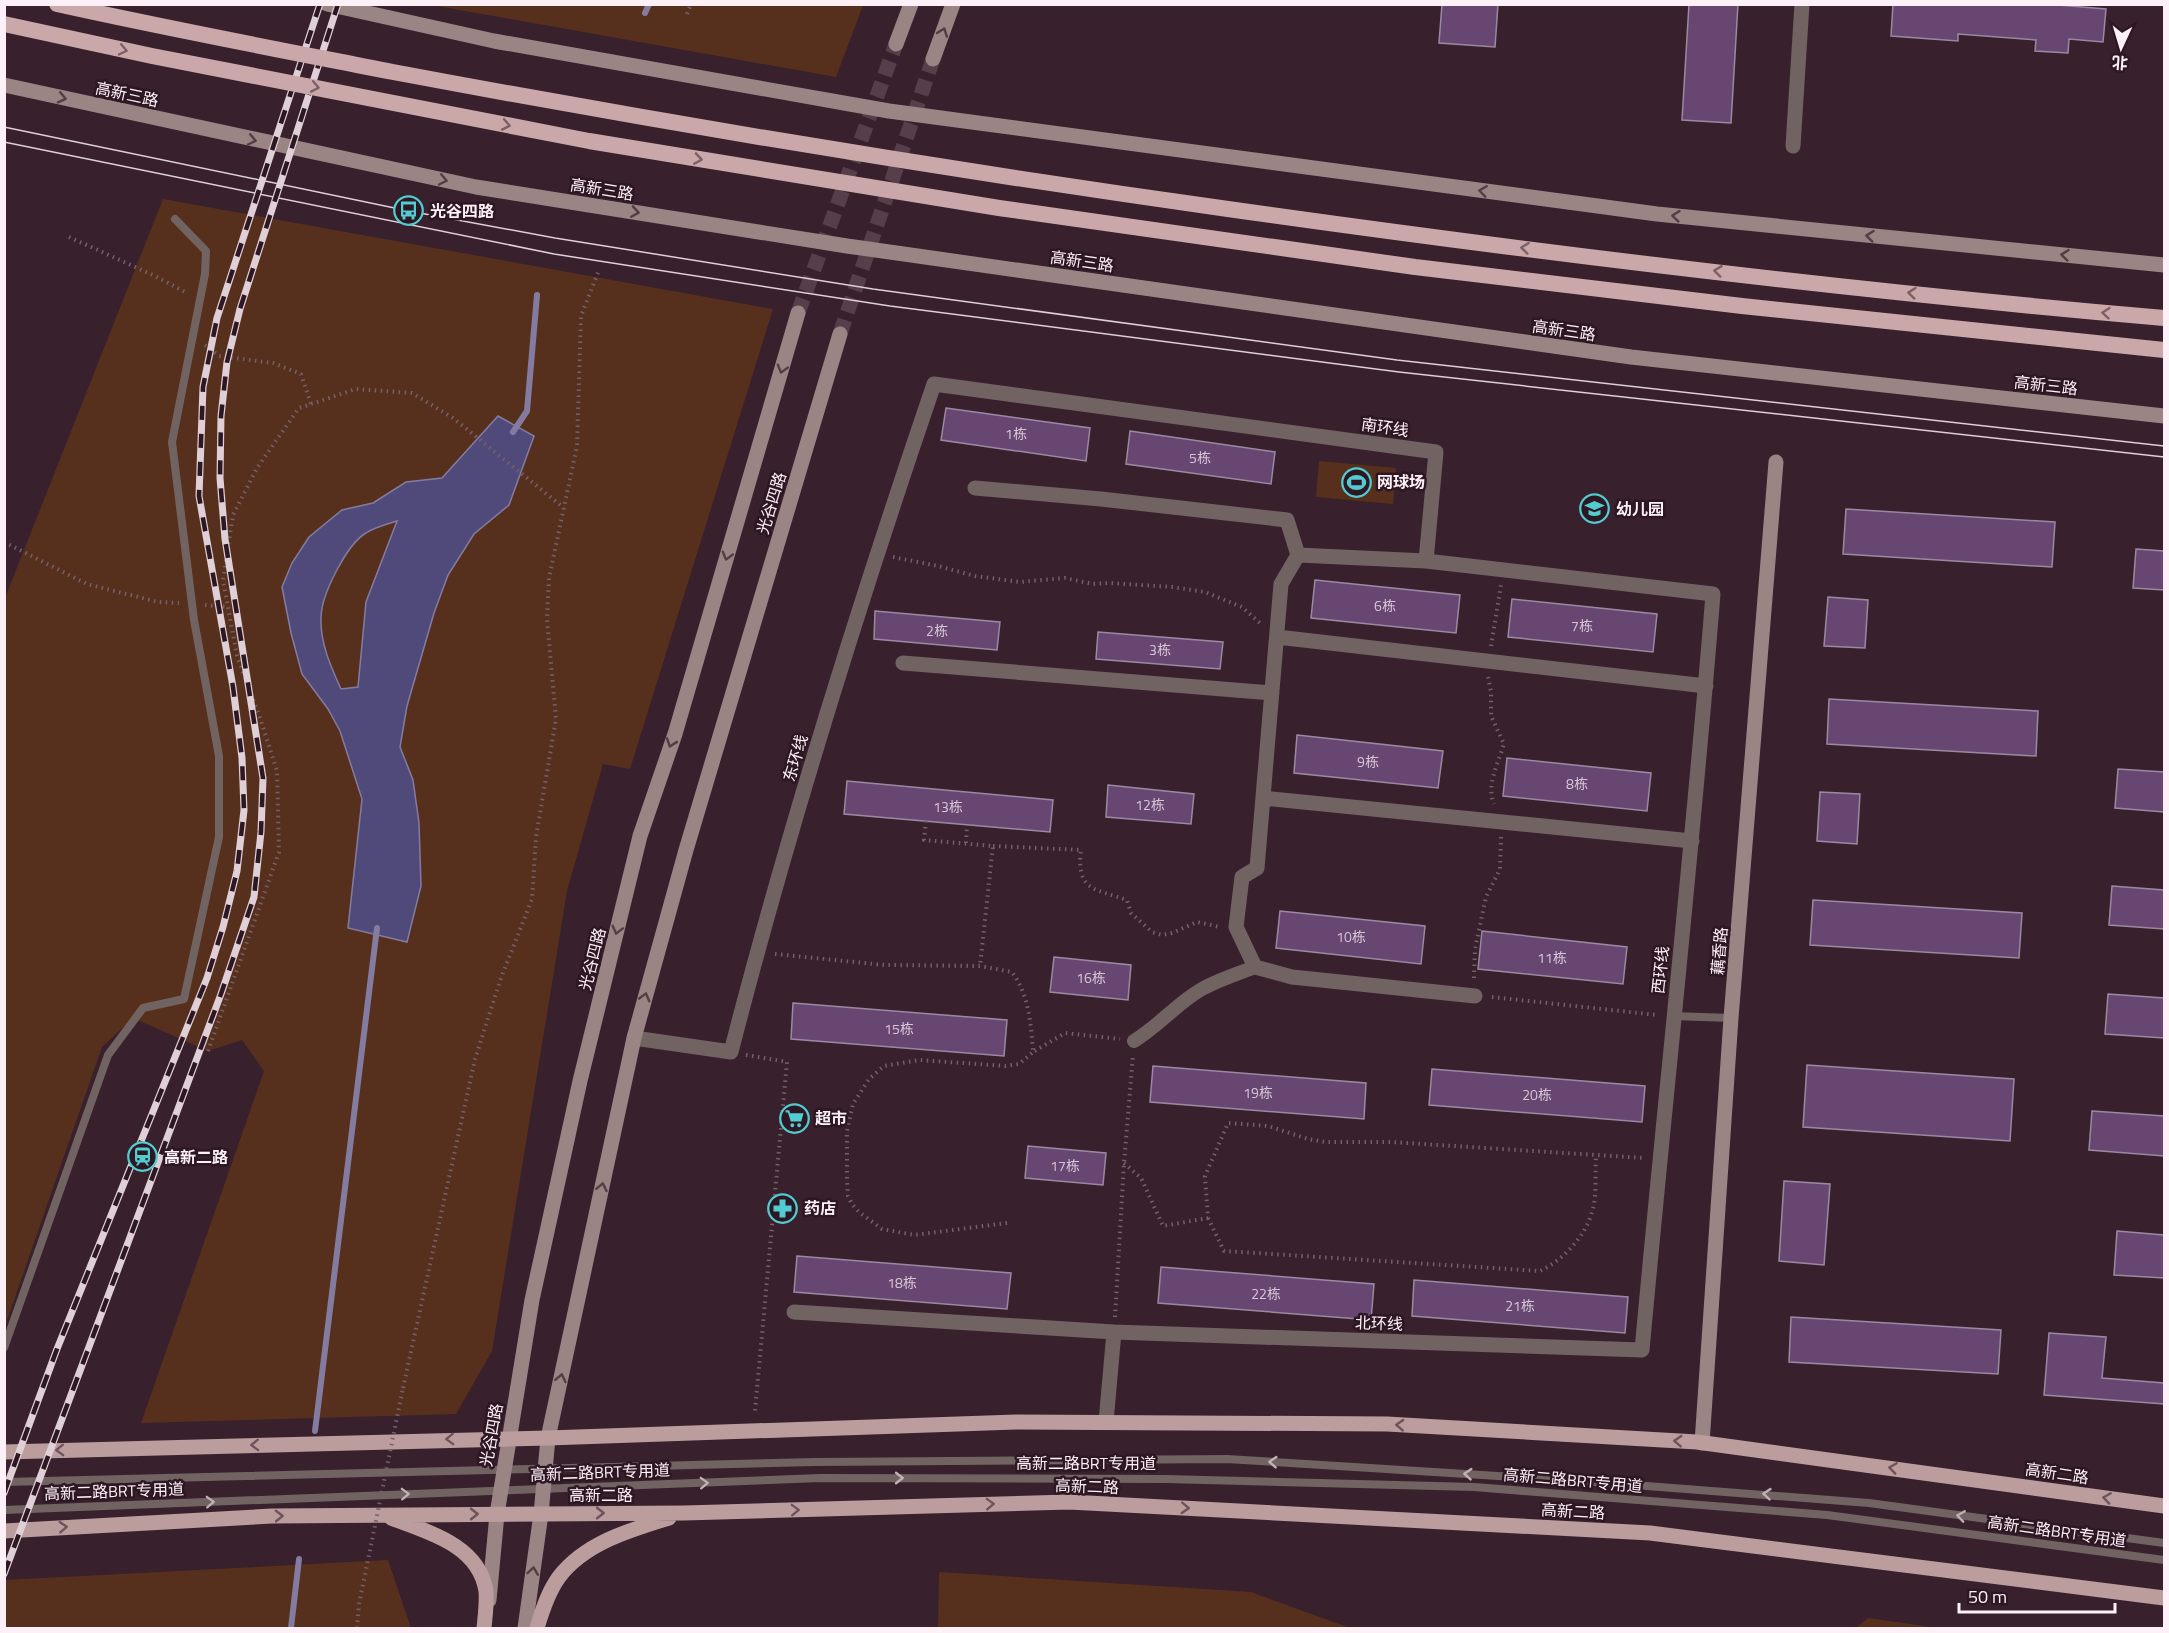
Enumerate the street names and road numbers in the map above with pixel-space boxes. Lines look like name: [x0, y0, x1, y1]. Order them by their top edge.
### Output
street label: 高新三路: [93, 76, 161, 112]
street label: 高新三路: [569, 172, 635, 206]
street label: 高新三路: [1049, 245, 1115, 277]
street label: 高新三路: [1531, 314, 1597, 346]
street label: 高新三路: [2013, 370, 2079, 400]
street label: 南环线: [1360, 412, 1410, 442]
street label: 光谷四路: [750, 469, 792, 537]
street label: 东环线: [777, 732, 813, 784]
street label: 光谷四路: [573, 925, 611, 993]
street label: 藕香路: [1705, 926, 1733, 976]
street label: 西环线: [1646, 945, 1674, 995]
street label: 北环线: [1355, 1310, 1403, 1336]
street label: 光谷四路: [474, 1401, 508, 1469]
street label: 高新二路BRT专用道: [1016, 1451, 1156, 1475]
street label: 高新二路: [2024, 1457, 2090, 1489]
street label: 高新二路BRT专用道: [530, 1458, 670, 1486]
street label: 高新二路BRT专用道: [1502, 1462, 1644, 1498]
street label: 高新二路: [1055, 1473, 1119, 1499]
street label: 高新二路BRT专用道: [44, 1477, 184, 1505]
street label: 高新二路: [569, 1483, 633, 1507]
street label: 高新二路: [1540, 1497, 1606, 1525]
street label: 高新二路BRT专用道: [1986, 1509, 2128, 1553]

